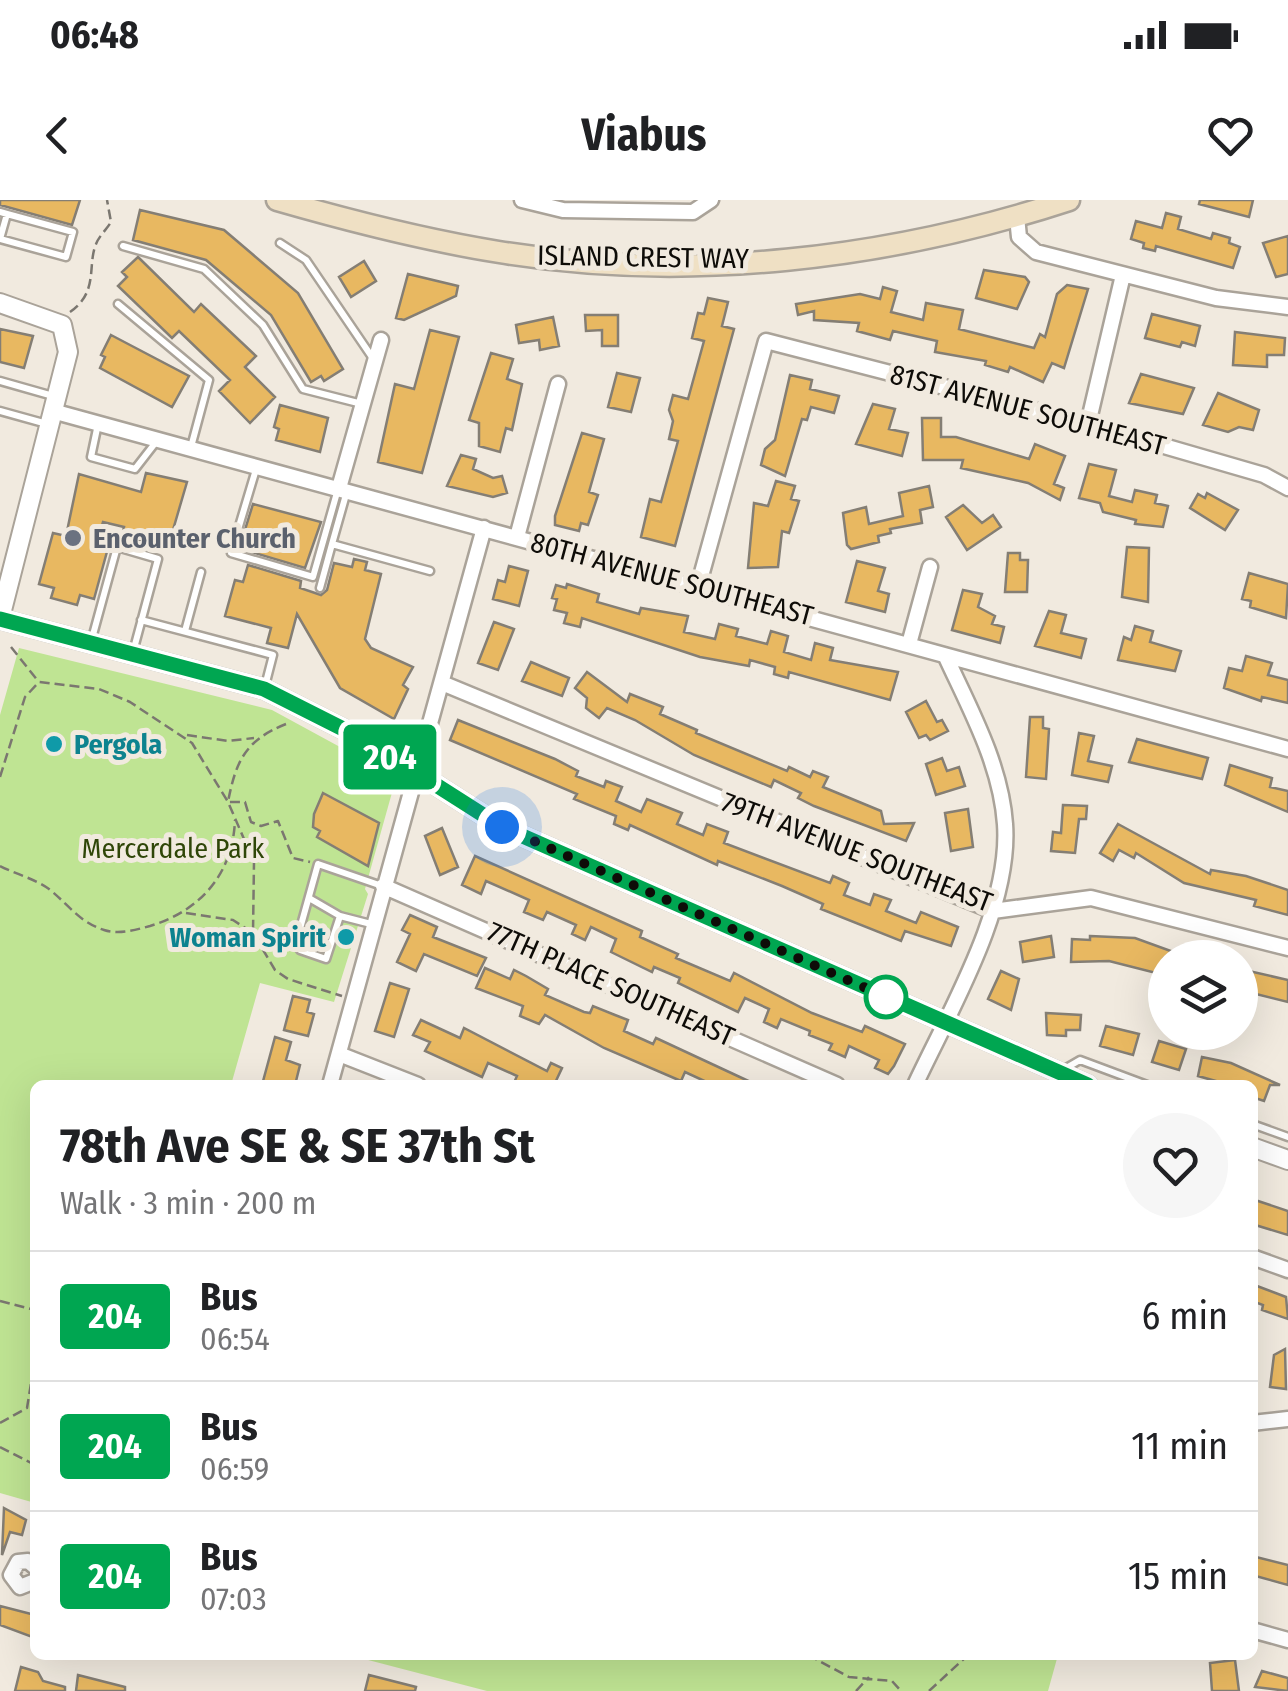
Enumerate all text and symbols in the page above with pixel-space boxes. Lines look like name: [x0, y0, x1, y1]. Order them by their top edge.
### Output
text: 06:48: [50, 12, 139, 58]
icon: back: [30, 108, 85, 163]
text: Viabus: [581, 108, 707, 162]
icon: heart: [1203, 108, 1258, 163]
street label: ISLAND CREST WAY: [537, 239, 749, 275]
street label: 81ST AVENUE SOUTHEAST: [887, 357, 1169, 463]
place label: Encounter Church: [93, 522, 296, 555]
street label: 80TH AVENUE SOUTHEAST: [527, 525, 817, 633]
marker: Encounter Church: [62, 527, 84, 549]
line badge: 204: [332, 724, 448, 790]
place label: Pergola: [74, 728, 162, 761]
marker: Pergola: [43, 733, 65, 755]
text: 204: [363, 736, 417, 778]
street label: 79TH AVENUE SOUTHEAST: [717, 785, 997, 919]
your location: [477, 802, 527, 852]
park label: Mercerdale Park: [82, 832, 265, 865]
street label: 77TH PLACE SOUTHEAST: [482, 915, 740, 1053]
place label: Woman Spirit: [170, 921, 327, 954]
marker: Woman Spirit: [335, 926, 357, 948]
map controls: [1148, 940, 1258, 1050]
button: layers: [1148, 940, 1258, 1050]
unlabelled marker: [865, 976, 907, 1018]
button: heart: [1123, 1113, 1228, 1218]
text: 78th Ave SE & SE 37th St: [60, 1117, 535, 1175]
text: Walk · 3 min · 200 m: [60, 1184, 316, 1222]
text: Bus: [200, 1274, 258, 1320]
text: 6 min: [1141, 1293, 1228, 1339]
text: 204: [88, 1295, 142, 1337]
text: 06:54: [200, 1320, 270, 1358]
text: Bus: [200, 1404, 258, 1450]
text: 11 min: [1131, 1423, 1228, 1469]
text: 204: [88, 1425, 142, 1467]
text: 06:59: [200, 1450, 269, 1488]
text: Bus: [200, 1534, 258, 1580]
text: 15 min: [1128, 1553, 1228, 1599]
text: 204: [88, 1555, 142, 1597]
text: 07:03: [200, 1580, 267, 1618]

